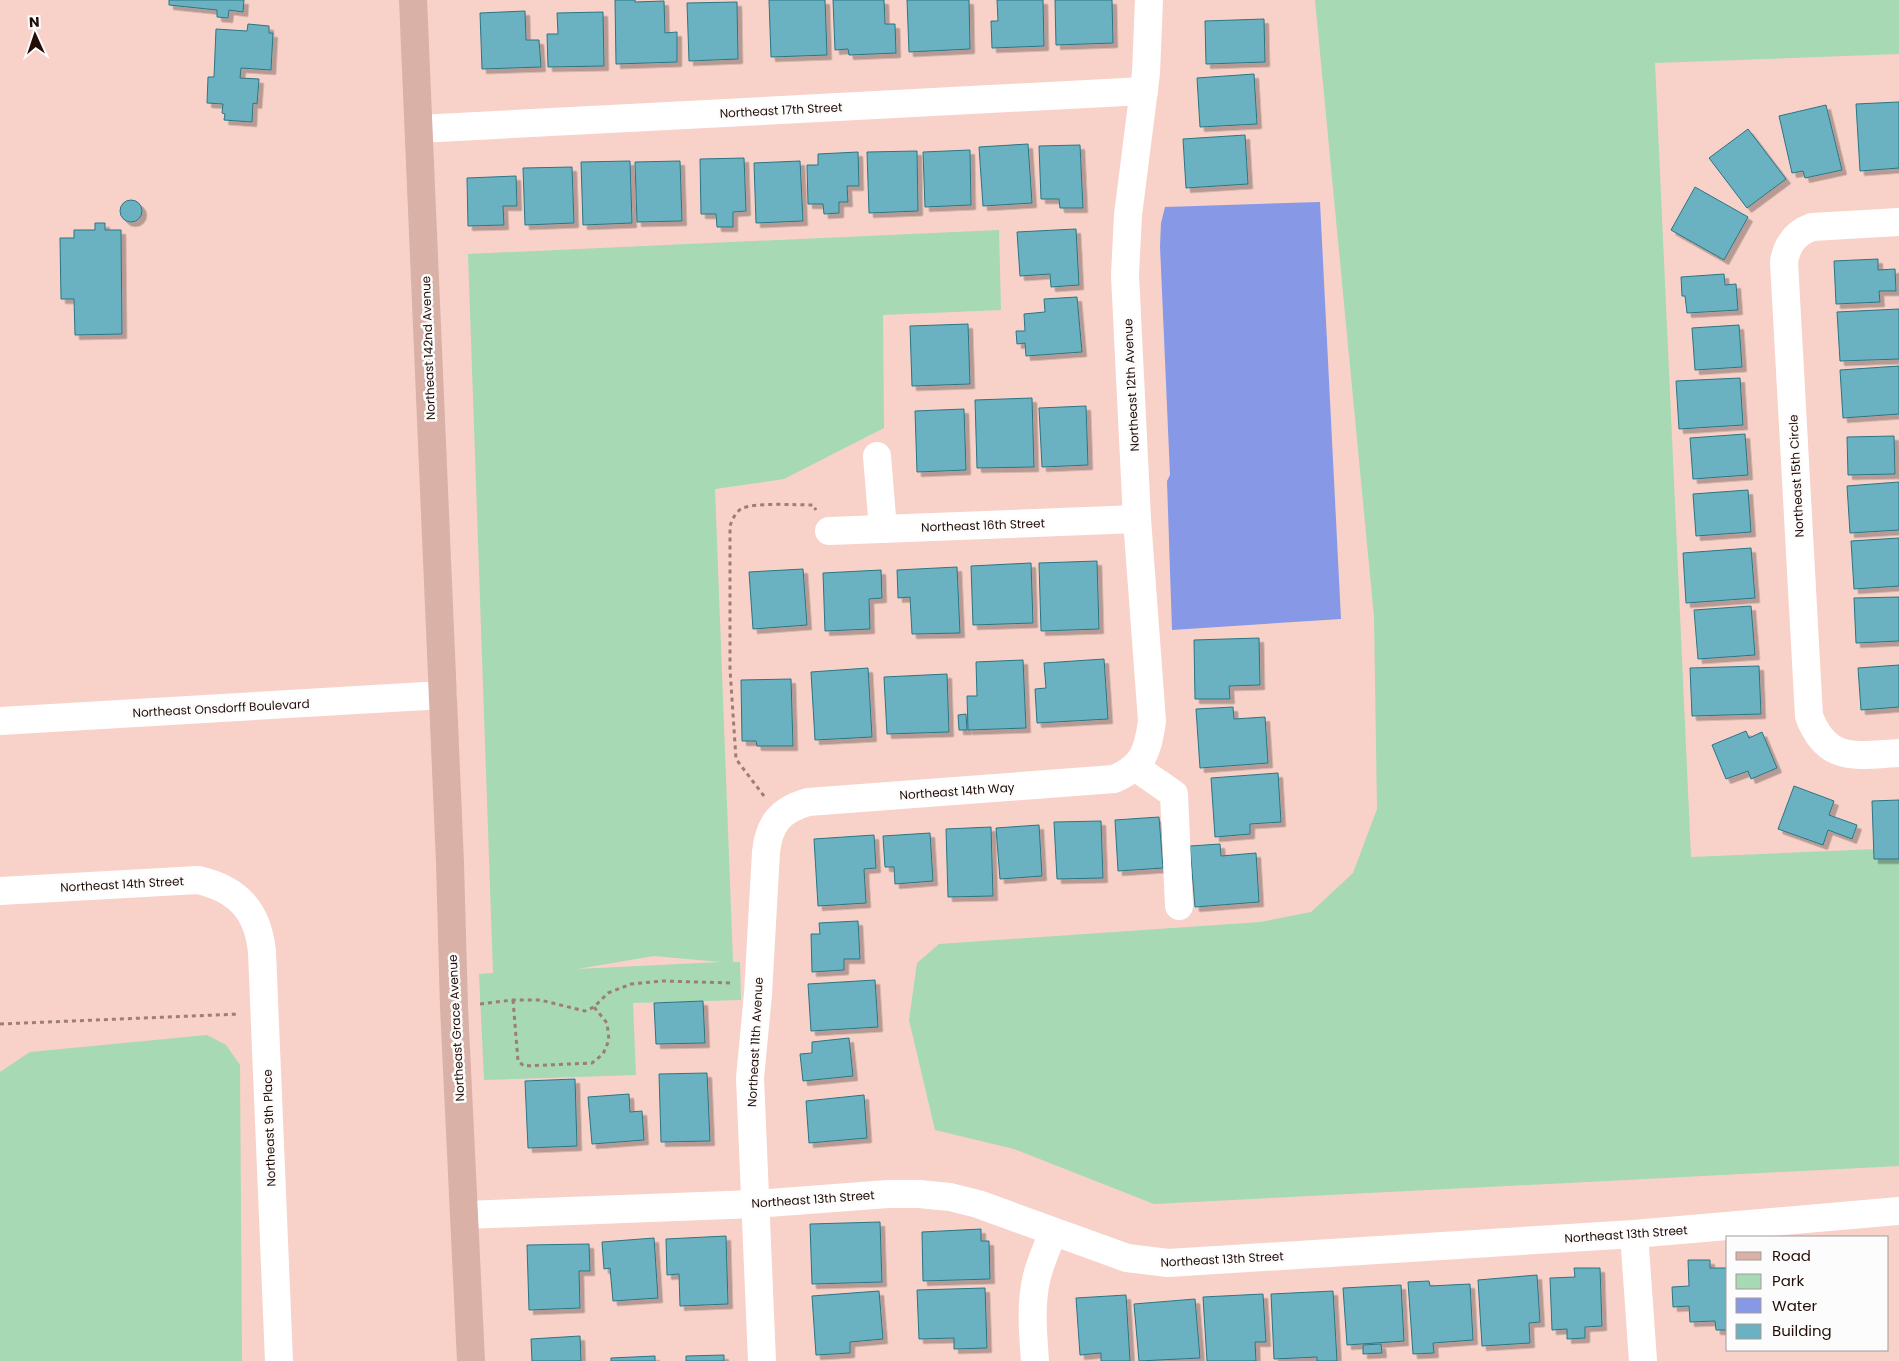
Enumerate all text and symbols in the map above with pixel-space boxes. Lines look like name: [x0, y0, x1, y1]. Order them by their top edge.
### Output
north arrow: [10, 10, 60, 60]
text: N: [29, 12, 40, 32]
street label: Northeast 17th Street: [719, 98, 843, 122]
street label: Northeast 142nd Avenue: [417, 276, 439, 420]
street label: Northeast 12th Avenue: [1119, 318, 1143, 452]
street label: Northeast 15th Circle: [1784, 414, 1808, 538]
street label: Northeast 16th Street: [921, 514, 1045, 536]
street label: Northeast Onsdorff Boulevard: [132, 695, 310, 721]
street label: Northeast 14th Way: [899, 778, 1015, 803]
street label: Northeast 14th Street: [60, 872, 184, 896]
street label: Northeast Grace Avenue: [444, 954, 468, 1102]
street label: Northeast 11th Avenue: [743, 977, 767, 1107]
street label: Northeast 9th Place: [258, 1069, 280, 1187]
street label: Northeast 13th Street: [751, 1186, 875, 1212]
street label: Northeast 13th Street: [1564, 1221, 1688, 1247]
legend: [1726, 1236, 1889, 1351]
text: Road: [1772, 1245, 1811, 1266]
street label: Northeast 13th Street: [1160, 1247, 1284, 1271]
text: Park: [1772, 1270, 1804, 1291]
text: Water: [1772, 1295, 1818, 1316]
text: Building: [1772, 1320, 1832, 1341]

